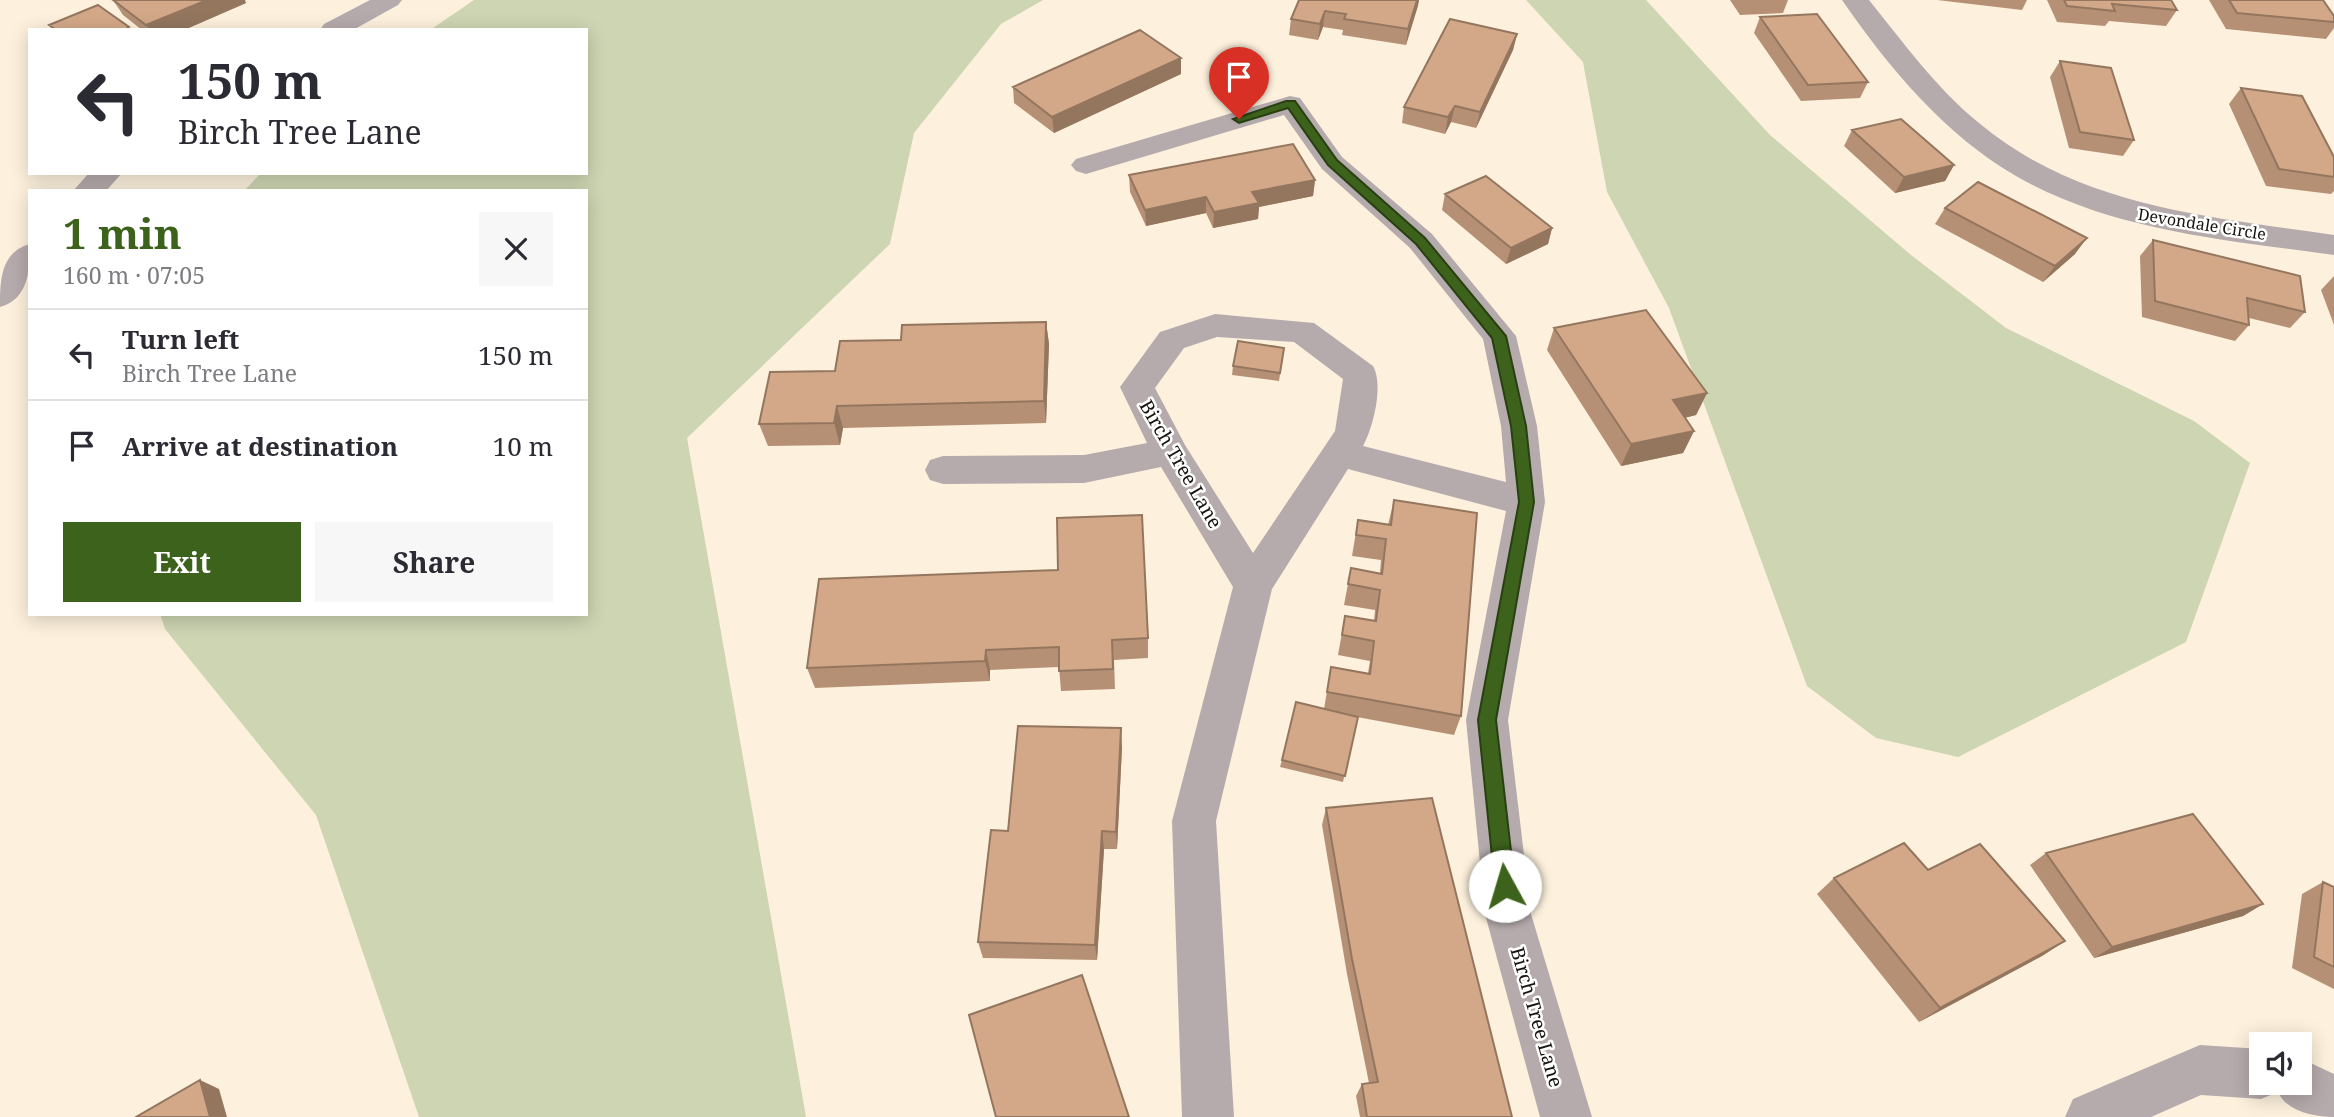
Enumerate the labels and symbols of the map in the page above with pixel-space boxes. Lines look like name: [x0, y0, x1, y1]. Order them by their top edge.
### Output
pin: [1209, 47, 1269, 119]
street label: Devondale Circle: [2136, 203, 2268, 245]
street label: Birch Tree Lane: [1134, 395, 1228, 533]
position arrow: [1468, 849, 1542, 923]
street label: Birch Tree Lane: [1505, 944, 1569, 1090]

